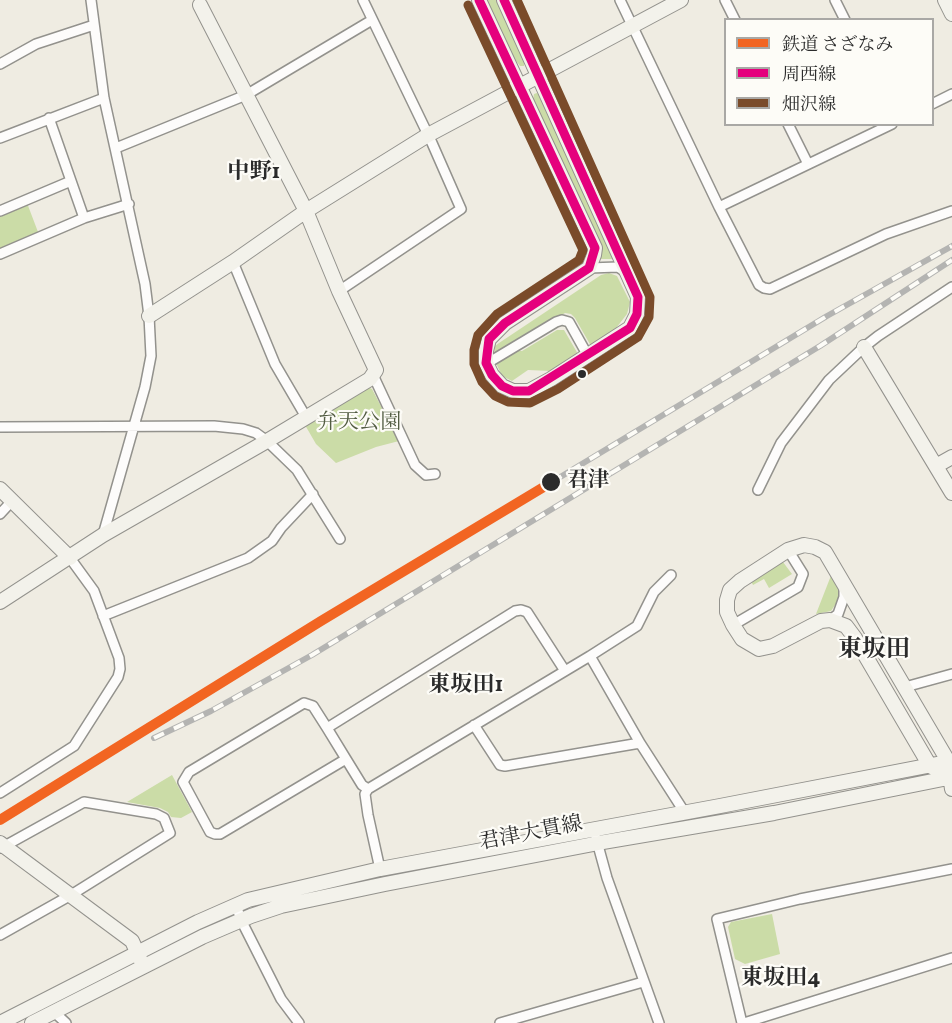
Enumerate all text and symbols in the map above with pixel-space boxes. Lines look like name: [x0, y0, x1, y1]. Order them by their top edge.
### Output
legend: [724, 18, 934, 126]
text: 鉄道 さざなみ: [782, 33, 894, 58]
text: 周西線: [782, 63, 836, 88]
text: 畑沢線: [782, 93, 836, 118]
district label: 中野1: [228, 161, 280, 187]
unlabelled marker: [576, 368, 588, 380]
park label: 弁天公園: [317, 411, 401, 437]
place label: 君津: [567, 469, 609, 495]
marker: 君津: [540, 471, 562, 493]
district label: 東坂田: [838, 638, 910, 666]
district label: 東坂田1: [429, 674, 503, 700]
street label: 君津大貫線: [477, 813, 585, 857]
district label: 東坂田4: [741, 967, 821, 993]

